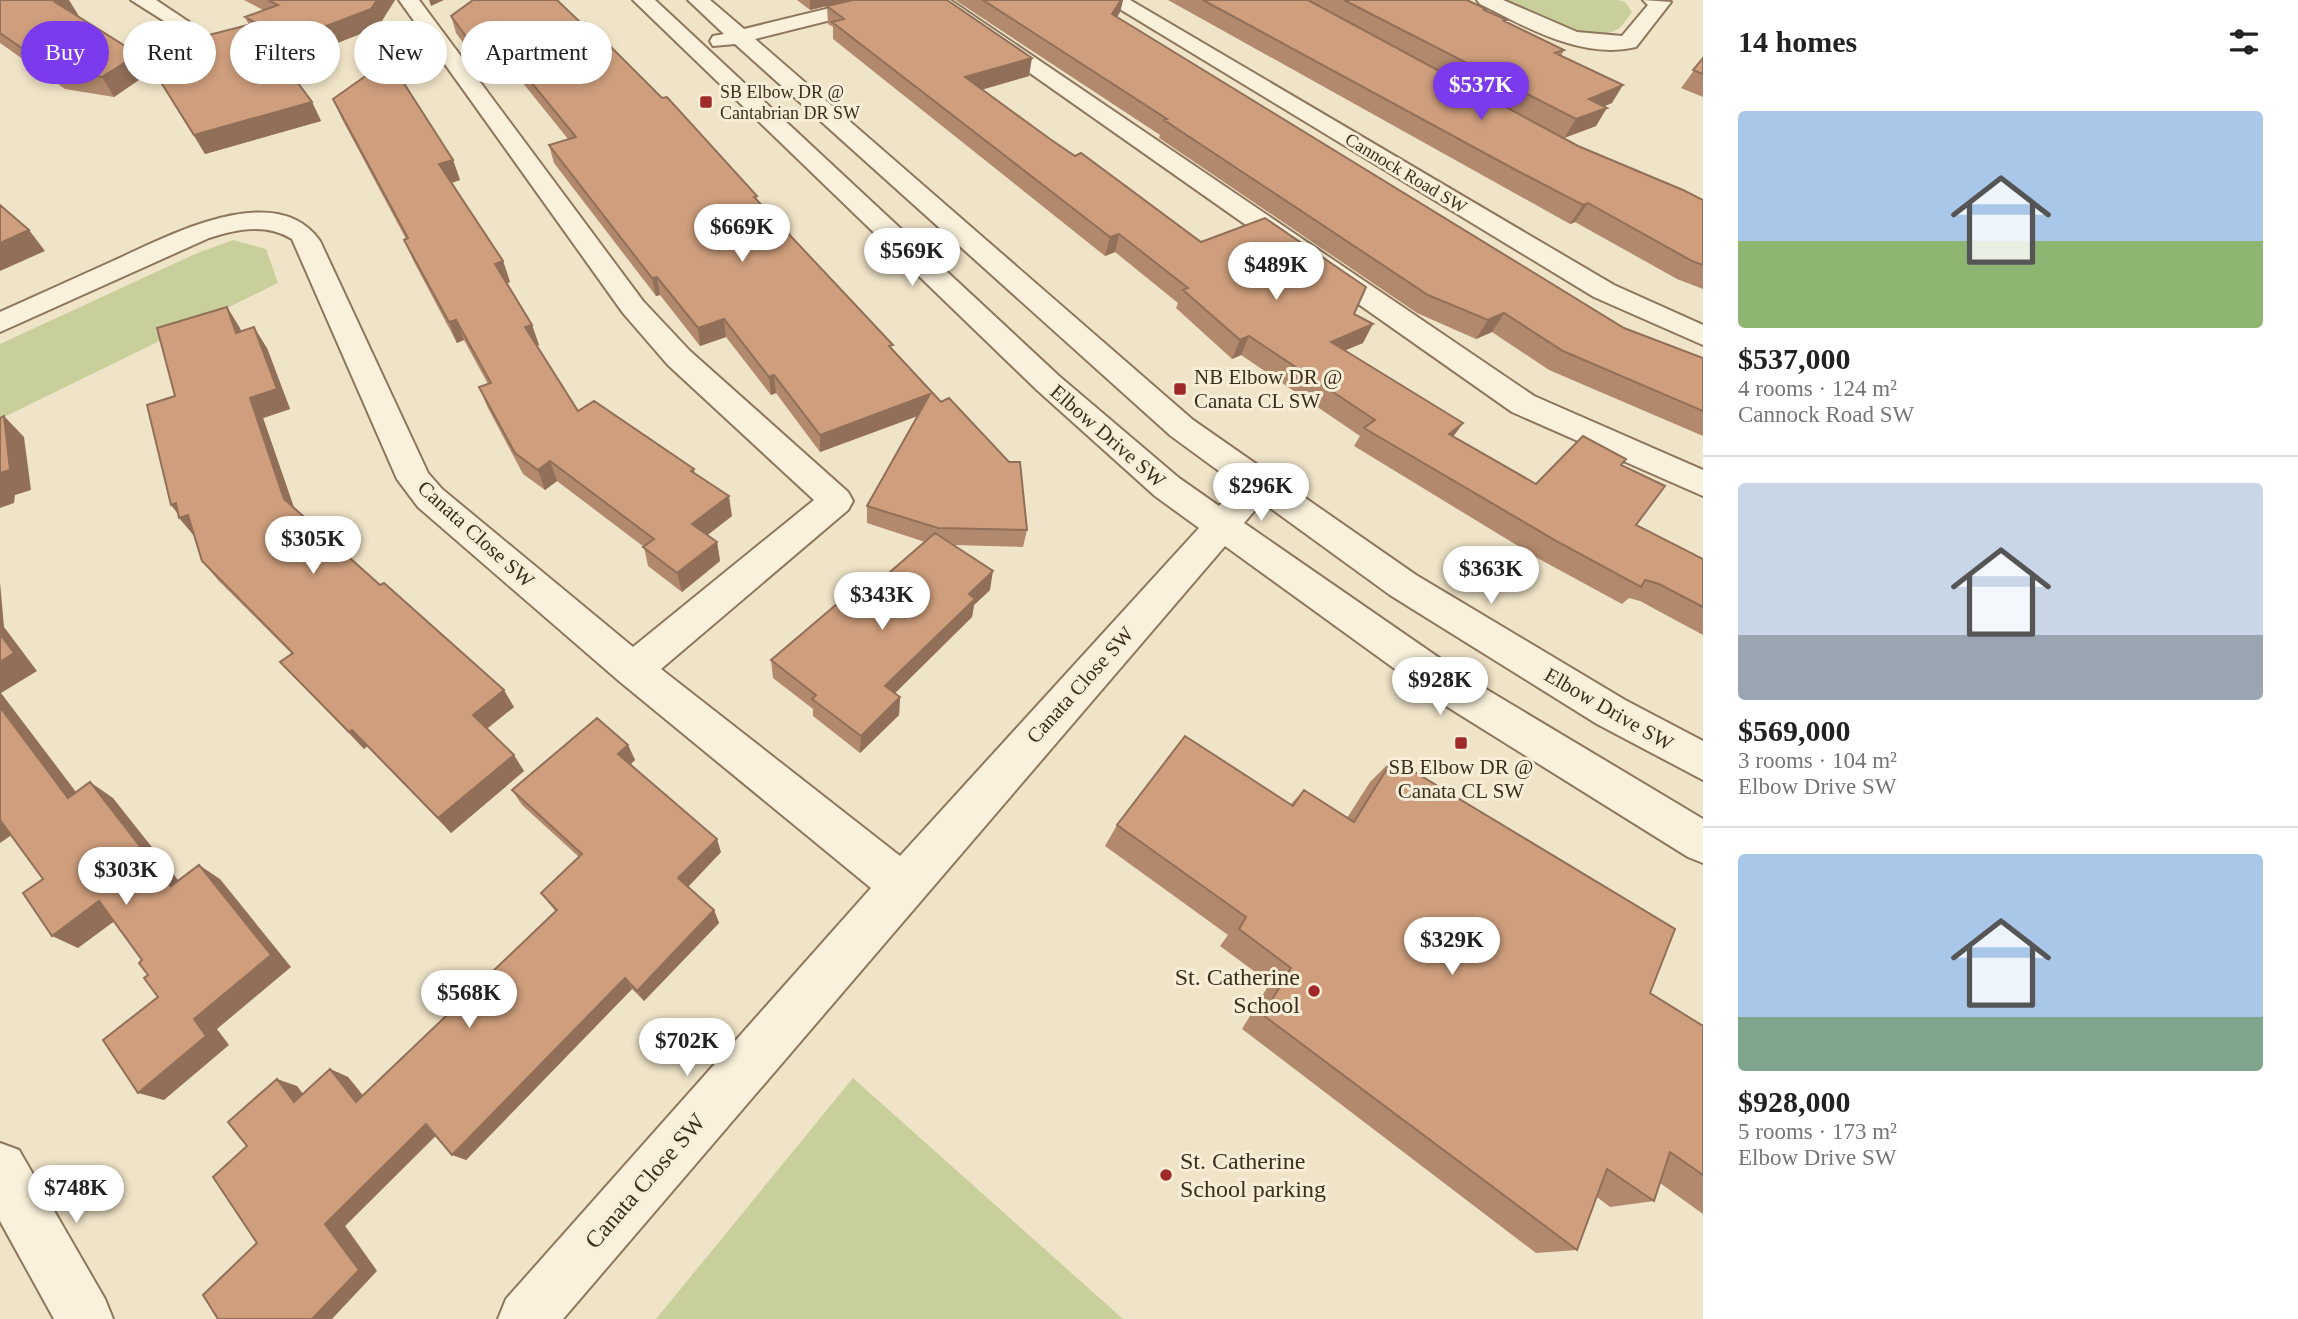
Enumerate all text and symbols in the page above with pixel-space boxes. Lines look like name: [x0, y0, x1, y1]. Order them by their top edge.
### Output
chip: Buy: [21, 21, 109, 84]
chip: Rent: [123, 21, 216, 84]
chip: Filters: [230, 21, 340, 84]
chip: New: [354, 21, 447, 84]
chip: Apartment: [461, 21, 612, 84]
icon: filters: [2225, 23, 2263, 61]
text: 14 homes: [1738, 25, 1857, 58]
pin: $537K: [1432, 62, 1530, 122]
text: $537K: [1449, 72, 1513, 97]
place label: SB Elbow DR @ Cantabrian DR SW: [720, 82, 860, 123]
marker: SB Elbow DR @ Cantabrian DR SW: [698, 94, 714, 110]
street label: Cannock Road SW: [1342, 129, 1470, 217]
icon: home: [1938, 157, 2064, 283]
pin: $669K: [693, 204, 791, 264]
text: $669K: [710, 214, 774, 239]
pin: $569K: [863, 229, 961, 288]
text: $569K: [880, 238, 944, 263]
pin: $489K: [1227, 243, 1325, 302]
text: $489K: [1244, 252, 1308, 277]
text: $537,000: [1738, 342, 1851, 375]
place label: NB Elbow DR @ Canata CL SW: [1194, 365, 1342, 413]
text: 4 rooms · 124 m²: [1738, 376, 1897, 401]
street label: Elbow Drive SW: [1046, 379, 1171, 493]
marker: NB Elbow DR @ Canata CL SW: [1172, 381, 1188, 397]
text: Cannock Road SW: [1738, 402, 1914, 427]
pin: $296K: [1212, 463, 1310, 523]
text: $296K: [1229, 473, 1293, 498]
street label: Canata Close SW: [413, 476, 539, 593]
pin: $305K: [264, 516, 362, 576]
text: $305K: [281, 526, 345, 551]
icon: home: [1938, 529, 2064, 655]
pin: $363K: [1442, 546, 1540, 606]
text: $363K: [1459, 556, 1523, 581]
pin: $343K: [833, 572, 931, 632]
text: $343K: [850, 582, 914, 607]
street label: Canata Close SW: [1022, 622, 1139, 748]
pin: $928K: [1391, 658, 1489, 717]
street label: Elbow Drive SW: [1540, 662, 1678, 756]
text: $928K: [1408, 667, 1472, 692]
text: $569,000: [1738, 714, 1851, 747]
marker: SB Elbow DR @ Canata CL SW: [1453, 735, 1469, 751]
text: 3 rooms · 104 m²: [1738, 748, 1897, 773]
place label: SB Elbow DR @ Canata CL SW: [1389, 755, 1533, 803]
text: Elbow Drive SW: [1738, 774, 1896, 799]
pin: $303K: [77, 848, 175, 907]
text: $303K: [94, 857, 158, 882]
icon: home: [1938, 900, 2064, 1026]
pin: $329K: [1403, 918, 1501, 977]
text: $329K: [1420, 927, 1484, 952]
place label: St. Catherine School: [1175, 964, 1300, 1018]
pin: $568K: [420, 970, 518, 1030]
text: $568K: [437, 980, 501, 1005]
marker: St. Catherine School: [1306, 983, 1322, 999]
pin: $702K: [638, 1018, 736, 1078]
text: $702K: [655, 1028, 719, 1053]
text: $928,000: [1738, 1085, 1851, 1118]
street label: Canata Close SW: [580, 1108, 711, 1253]
text: 5 rooms · 173 m²: [1738, 1119, 1897, 1144]
text: Elbow Drive SW: [1738, 1145, 1896, 1170]
place label: St. Catherine School parking: [1180, 1148, 1326, 1202]
pin: $748K: [27, 1166, 125, 1225]
marker: St. Catherine School parking: [1158, 1167, 1174, 1183]
text: $748K: [44, 1175, 108, 1200]

